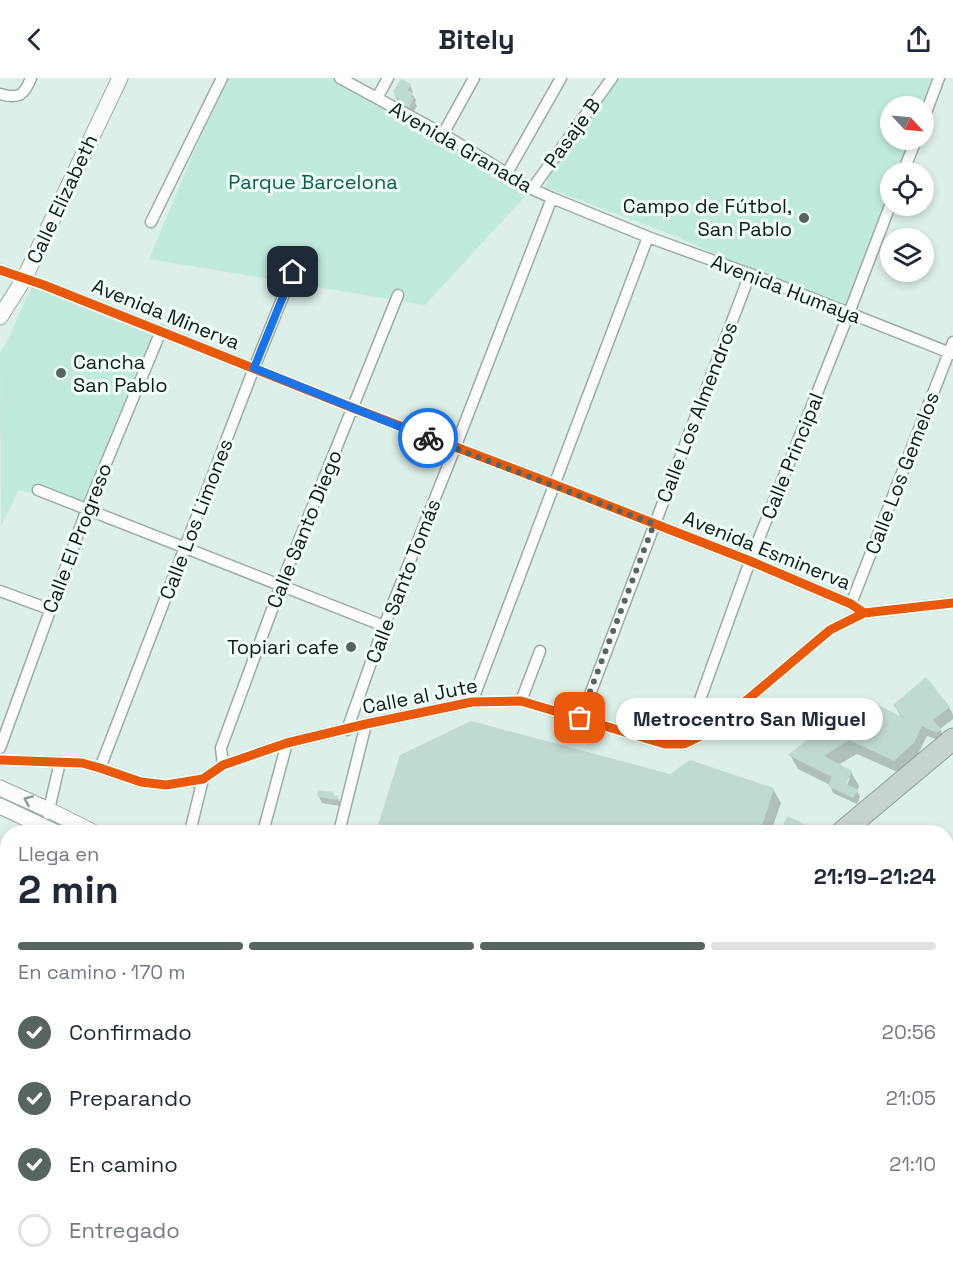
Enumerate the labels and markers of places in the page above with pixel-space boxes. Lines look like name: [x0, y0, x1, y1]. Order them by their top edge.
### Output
place label: Campo de Fútbol, San Pablo: [623, 193, 792, 242]
marker: Campo de Fútbol, San Pablo: [797, 211, 811, 225]
pin: [267, 246, 318, 297]
place label: Cancha San Pablo: [73, 349, 168, 398]
marker: Cancha San Pablo: [54, 366, 68, 380]
place label: Topiari cafe: [227, 634, 339, 660]
marker: Topiari cafe: [344, 640, 358, 654]
pin: [554, 692, 605, 743]
callout: Metrocentro San Miguel: [616, 697, 883, 739]

